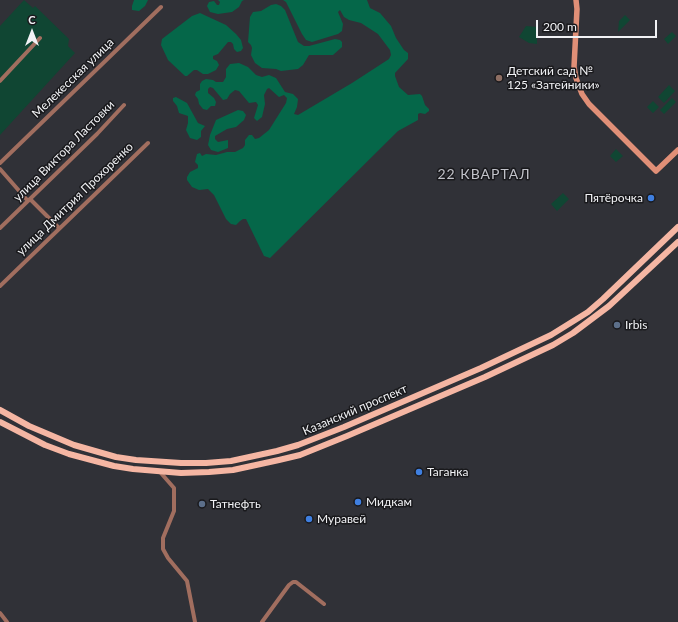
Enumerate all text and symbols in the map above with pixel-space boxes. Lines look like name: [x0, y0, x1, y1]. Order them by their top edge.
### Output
north arrow: [12, 12, 52, 52]
scale bar: [538, 12, 659, 38]
text: С: [28, 13, 36, 26]
text: 200 m: [543, 19, 577, 34]
street label: Мелекесская улица: [29, 35, 117, 121]
place label: Детский сад № 125 «Затейники»: [507, 64, 600, 92]
marker: Детский сад № 125 «Затейники»: [494, 73, 504, 83]
street label: улица Виктора Ластовки: [11, 98, 117, 204]
street label: улица Дмитрия Прохоренко: [14, 140, 136, 258]
district label: 22 КВАРТАЛ: [437, 166, 531, 182]
place label: Пятёрочка: [584, 191, 643, 205]
marker: Пятёрочка: [646, 193, 656, 203]
place label: Irbis: [625, 318, 647, 332]
marker: Irbis: [612, 320, 622, 330]
street label: Казанский проспект: [301, 381, 409, 439]
place label: Таганка: [427, 465, 468, 479]
marker: Таганка: [414, 467, 424, 477]
place label: Мидкам: [366, 495, 412, 509]
place label: Татнефть: [210, 497, 261, 511]
marker: Мидкам: [353, 497, 363, 507]
marker: Татнефть: [197, 499, 207, 509]
place label: Муравей: [317, 512, 366, 526]
marker: Муравей: [304, 514, 314, 524]

